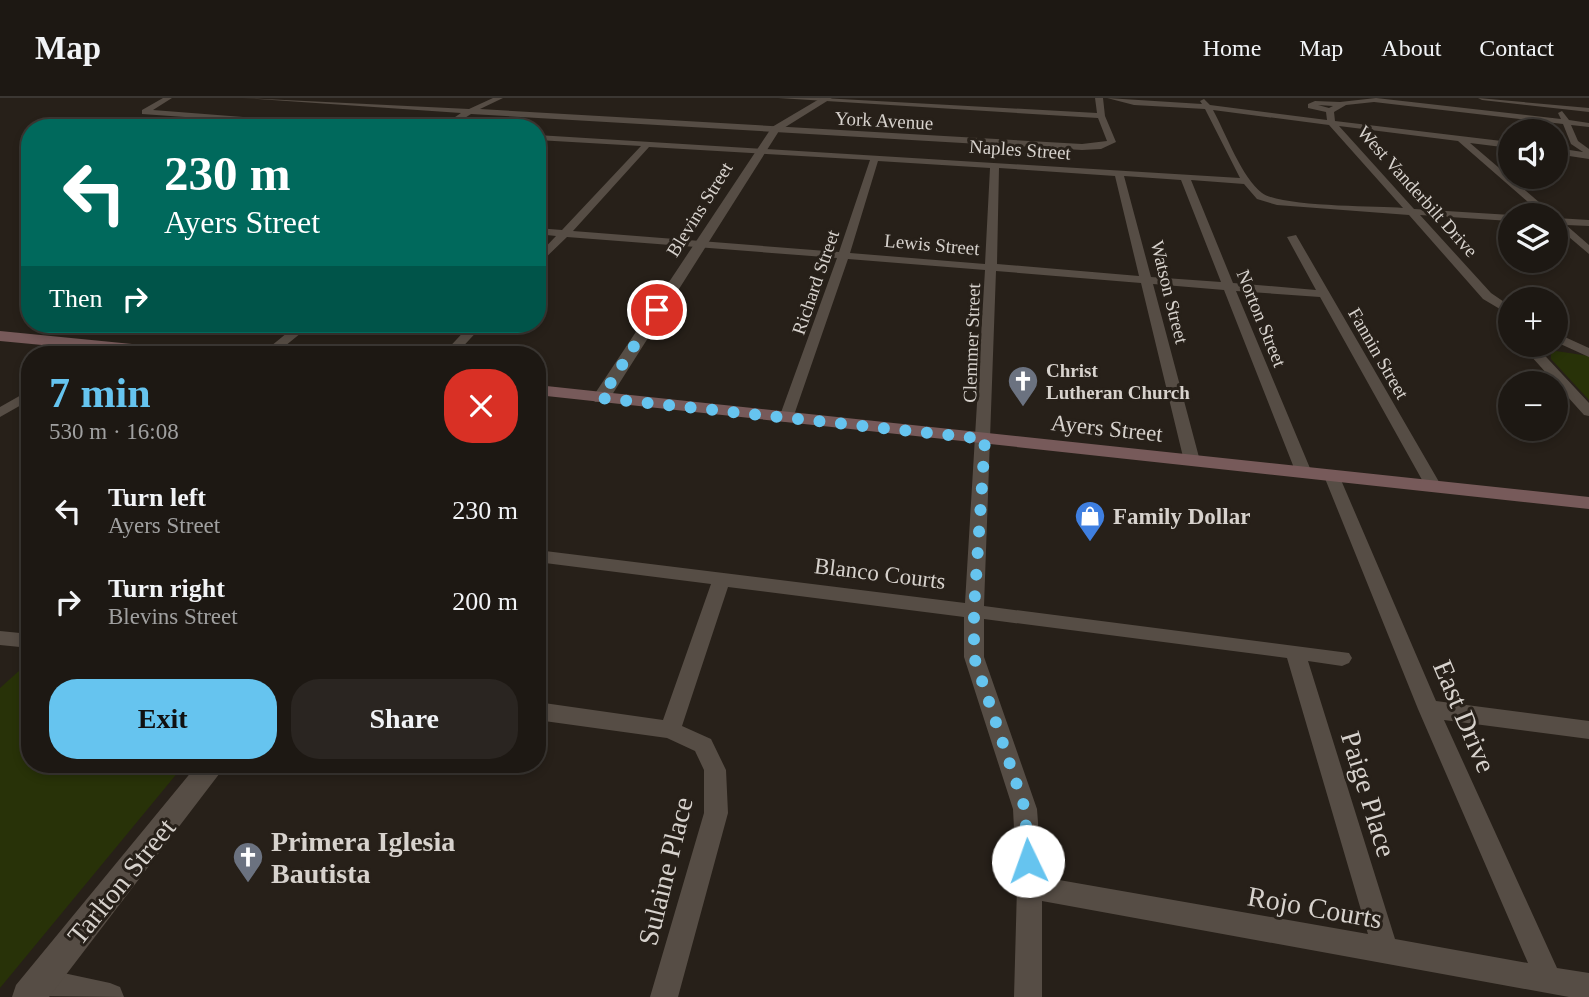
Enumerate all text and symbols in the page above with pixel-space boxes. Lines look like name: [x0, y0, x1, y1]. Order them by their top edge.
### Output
text: Map: [35, 30, 101, 66]
text: Home: [1203, 35, 1261, 61]
text: Map: [1299, 35, 1343, 61]
text: About: [1381, 35, 1441, 61]
text: Contact: [1479, 35, 1554, 61]
street label: York Avenue: [834, 107, 934, 134]
map controls: [1498, 119, 1568, 441]
button: sound: [1498, 119, 1568, 189]
street label: West Vanderbilt Drive: [1353, 121, 1482, 261]
street label: Naples Street: [968, 135, 1072, 164]
text: 230 m: [164, 146, 291, 201]
icon: left: [49, 147, 140, 238]
street label: Blevins Street: [662, 158, 737, 260]
button: layers: [1498, 203, 1568, 273]
text: Ayers Street: [164, 204, 320, 240]
street label: Richard Street: [788, 226, 843, 337]
street label: Lewis Street: [883, 230, 981, 259]
street label: Watson Street: [1147, 238, 1193, 347]
street label: Norton Street: [1233, 267, 1291, 370]
icon: right: [116, 280, 154, 318]
pin: [627, 280, 687, 340]
street label: Clemmer Street: [959, 282, 984, 403]
text: Then: [49, 284, 102, 313]
button: +: [1498, 287, 1568, 357]
icon: arrive: [638, 291, 676, 329]
street label: Fannin Street: [1344, 304, 1413, 403]
place label: Christ Lutheran Church: [1046, 360, 1190, 403]
church icon: Christ Lutheran Church: [1006, 364, 1040, 408]
button: close: [444, 369, 518, 443]
text: 7 min: [49, 370, 151, 416]
button: −: [1498, 371, 1568, 441]
street label: Ayers Street: [1050, 410, 1165, 447]
text: 530 m · 16:08: [49, 419, 179, 444]
text: Turn left: [108, 483, 206, 512]
icon: left: [49, 492, 87, 530]
text: 230 m: [452, 496, 518, 525]
shop icon: Family Dollar: [1073, 499, 1107, 543]
place label: Family Dollar: [1113, 504, 1250, 529]
text: Ayers Street: [108, 513, 220, 538]
street label: Blanco Courts: [813, 553, 947, 594]
text: Turn right: [108, 574, 225, 603]
icon: right: [49, 583, 87, 621]
text: 200 m: [452, 587, 518, 616]
text: Blevins Street: [108, 604, 238, 629]
street label: East Drive: [1427, 655, 1502, 777]
button: Exit: [49, 679, 277, 759]
button: Share: [291, 679, 518, 759]
street label: Paige Place: [1335, 728, 1402, 861]
street label: Sulaine Place: [632, 794, 699, 948]
street label: Tarlton Street: [61, 812, 182, 950]
position arrow: [991, 824, 1065, 898]
place label: Primera Iglesia Bautista: [271, 826, 455, 889]
church icon: Primera Iglesia Bautista: [231, 840, 265, 884]
street label: Rojo Courts: [1245, 880, 1385, 935]

